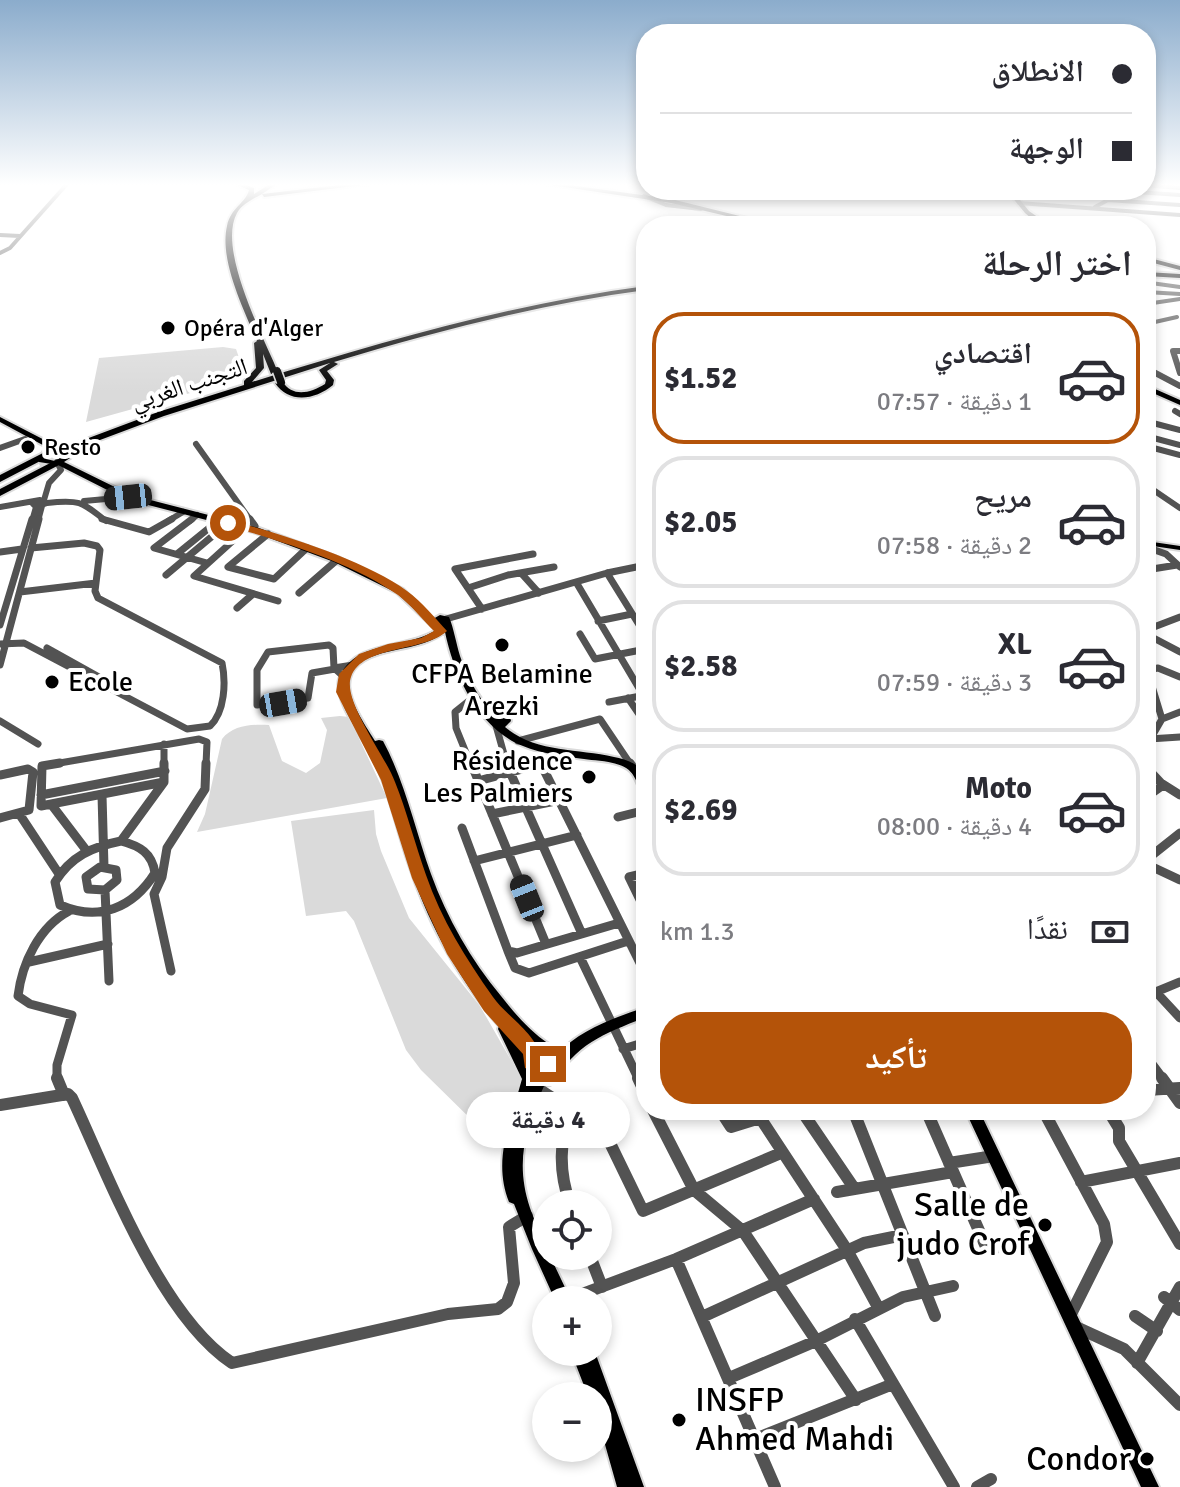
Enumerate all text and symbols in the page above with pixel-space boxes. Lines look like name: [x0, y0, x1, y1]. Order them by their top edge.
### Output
text: الانطلاق: [991, 53, 1084, 90]
text: الوجهة: [1009, 130, 1084, 167]
text: اختر الرحلة: [982, 241, 1132, 286]
place label: Opéra d'Alger: [184, 313, 323, 343]
marker: Opéra d'Alger: [159, 319, 177, 337]
text: اقتصادي: [934, 335, 1032, 372]
icon: car: [1056, 342, 1128, 414]
street label: التجنب الغربي: [127, 351, 252, 421]
text: $1.52: [664, 360, 737, 397]
text: 1 دقيقة · 07:57: [877, 386, 1032, 418]
place label: Resto: [44, 432, 101, 462]
marker: Resto: [19, 438, 37, 456]
text: مريح: [974, 479, 1032, 516]
car: [103, 483, 153, 511]
icon: car: [1056, 486, 1128, 558]
text: $2.05: [664, 504, 737, 541]
route start: [210, 505, 246, 541]
text: 2 دقيقة · 07:58: [877, 530, 1032, 562]
text: XL: [998, 626, 1032, 663]
icon: car: [1056, 630, 1128, 702]
marker: CFPA Belamine Arezki: [493, 636, 511, 654]
text: $2.58: [664, 648, 737, 685]
place label: CFPA Belamine Arezki: [411, 657, 593, 723]
place label: Ecole: [68, 665, 133, 699]
text: 3 دقيقة · 07:59: [877, 667, 1032, 699]
marker: Ecole: [43, 673, 61, 691]
car: [257, 687, 309, 719]
place label: Résidence Les Palmiers: [423, 744, 573, 810]
marker: Résidence Les Palmiers: [580, 768, 598, 786]
text: Moto: [965, 770, 1032, 807]
icon: car: [1056, 774, 1128, 846]
text: $2.69: [664, 792, 737, 829]
text: 4 دقيقة · 08:00: [877, 811, 1032, 843]
car: [507, 871, 547, 925]
icon: cash: [1088, 910, 1132, 954]
text: نقدًا: [1027, 911, 1068, 948]
text: 1.3 km: [660, 916, 734, 948]
button: تأكيد: [660, 1012, 1132, 1104]
route end: [530, 1046, 566, 1082]
callout: 4 دقيقة: [466, 1092, 630, 1148]
text: 4 دقيقة: [511, 1104, 585, 1136]
place label: Salle de judo Crof: [896, 1184, 1031, 1265]
map controls: [532, 1190, 612, 1462]
button: locate: [532, 1190, 612, 1270]
marker: Salle de judo Crof: [1036, 1216, 1054, 1234]
button: +: [532, 1286, 612, 1366]
place label: INSFP Ahmed Mahdi: [695, 1379, 894, 1460]
button: −: [532, 1382, 612, 1462]
marker: INSFP Ahmed Mahdi: [670, 1411, 688, 1429]
place label: Condor: [1026, 1438, 1131, 1480]
marker: Condor: [1138, 1450, 1156, 1468]

